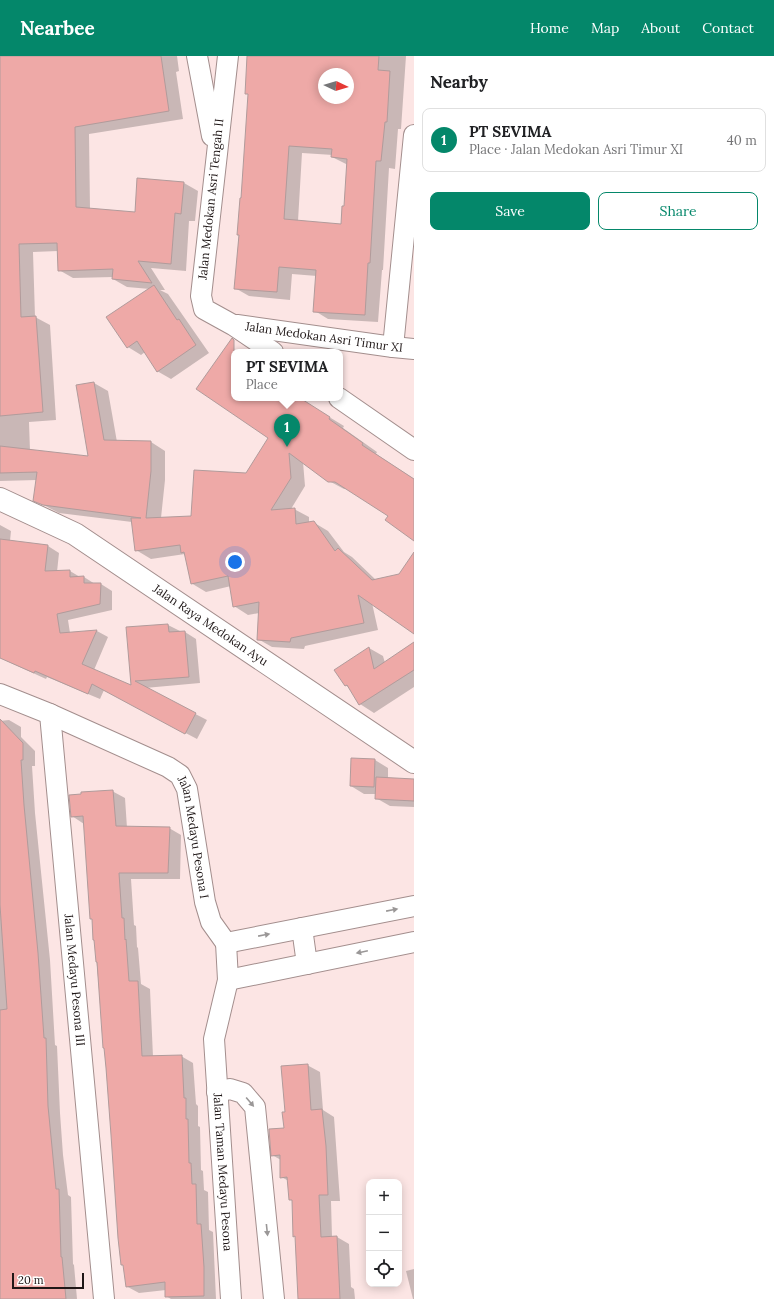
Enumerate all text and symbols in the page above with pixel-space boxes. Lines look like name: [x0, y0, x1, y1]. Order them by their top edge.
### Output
text: Nearbee: [20, 16, 95, 40]
text: Home: [530, 19, 569, 37]
text: Map: [591, 19, 619, 37]
text: About: [641, 19, 680, 37]
text: Contact: [702, 19, 754, 37]
north arrow: [318, 68, 354, 104]
text: Nearby: [430, 71, 488, 93]
street label: Jalan Medokan Asri Tengah II: [194, 118, 226, 281]
text: PT SEVIMA: [469, 122, 552, 141]
text: 1: [441, 132, 447, 149]
text: 40 m: [727, 132, 757, 149]
text: Place · Jalan Medokan Asri Timur XI: [469, 141, 683, 158]
button: Save: [430, 192, 590, 230]
button: Share: [598, 192, 758, 230]
street label: Jalan Medokan Asri Timur XI: [243, 318, 404, 355]
popup: [231, 349, 343, 401]
text: PT SEVIMA: [246, 357, 328, 376]
text: Place: [246, 376, 278, 393]
pin: 1: [274, 414, 300, 447]
your location: [225, 552, 245, 572]
street label: Jalan Raya Medokan Ayu: [150, 580, 271, 669]
street label: Jalan Medayu Pesona I: [174, 772, 212, 900]
one-way arrow: [386, 907, 398, 913]
street label: Jalan Medayu Pesona III: [61, 912, 89, 1047]
one-way arrow: [258, 932, 270, 938]
one-way arrow: [356, 950, 368, 956]
street label: Jalan Taman Medayu Pesona: [210, 1091, 236, 1252]
one-way arrow: [246, 1097, 255, 1107]
map controls: [366, 1179, 402, 1287]
button: +: [366, 1179, 402, 1215]
button: −: [366, 1215, 402, 1251]
one-way arrow: [264, 1224, 270, 1236]
button: locate: [366, 1251, 402, 1287]
scale bar: [12, 1271, 84, 1290]
text: 20 m: [18, 1273, 43, 1287]

